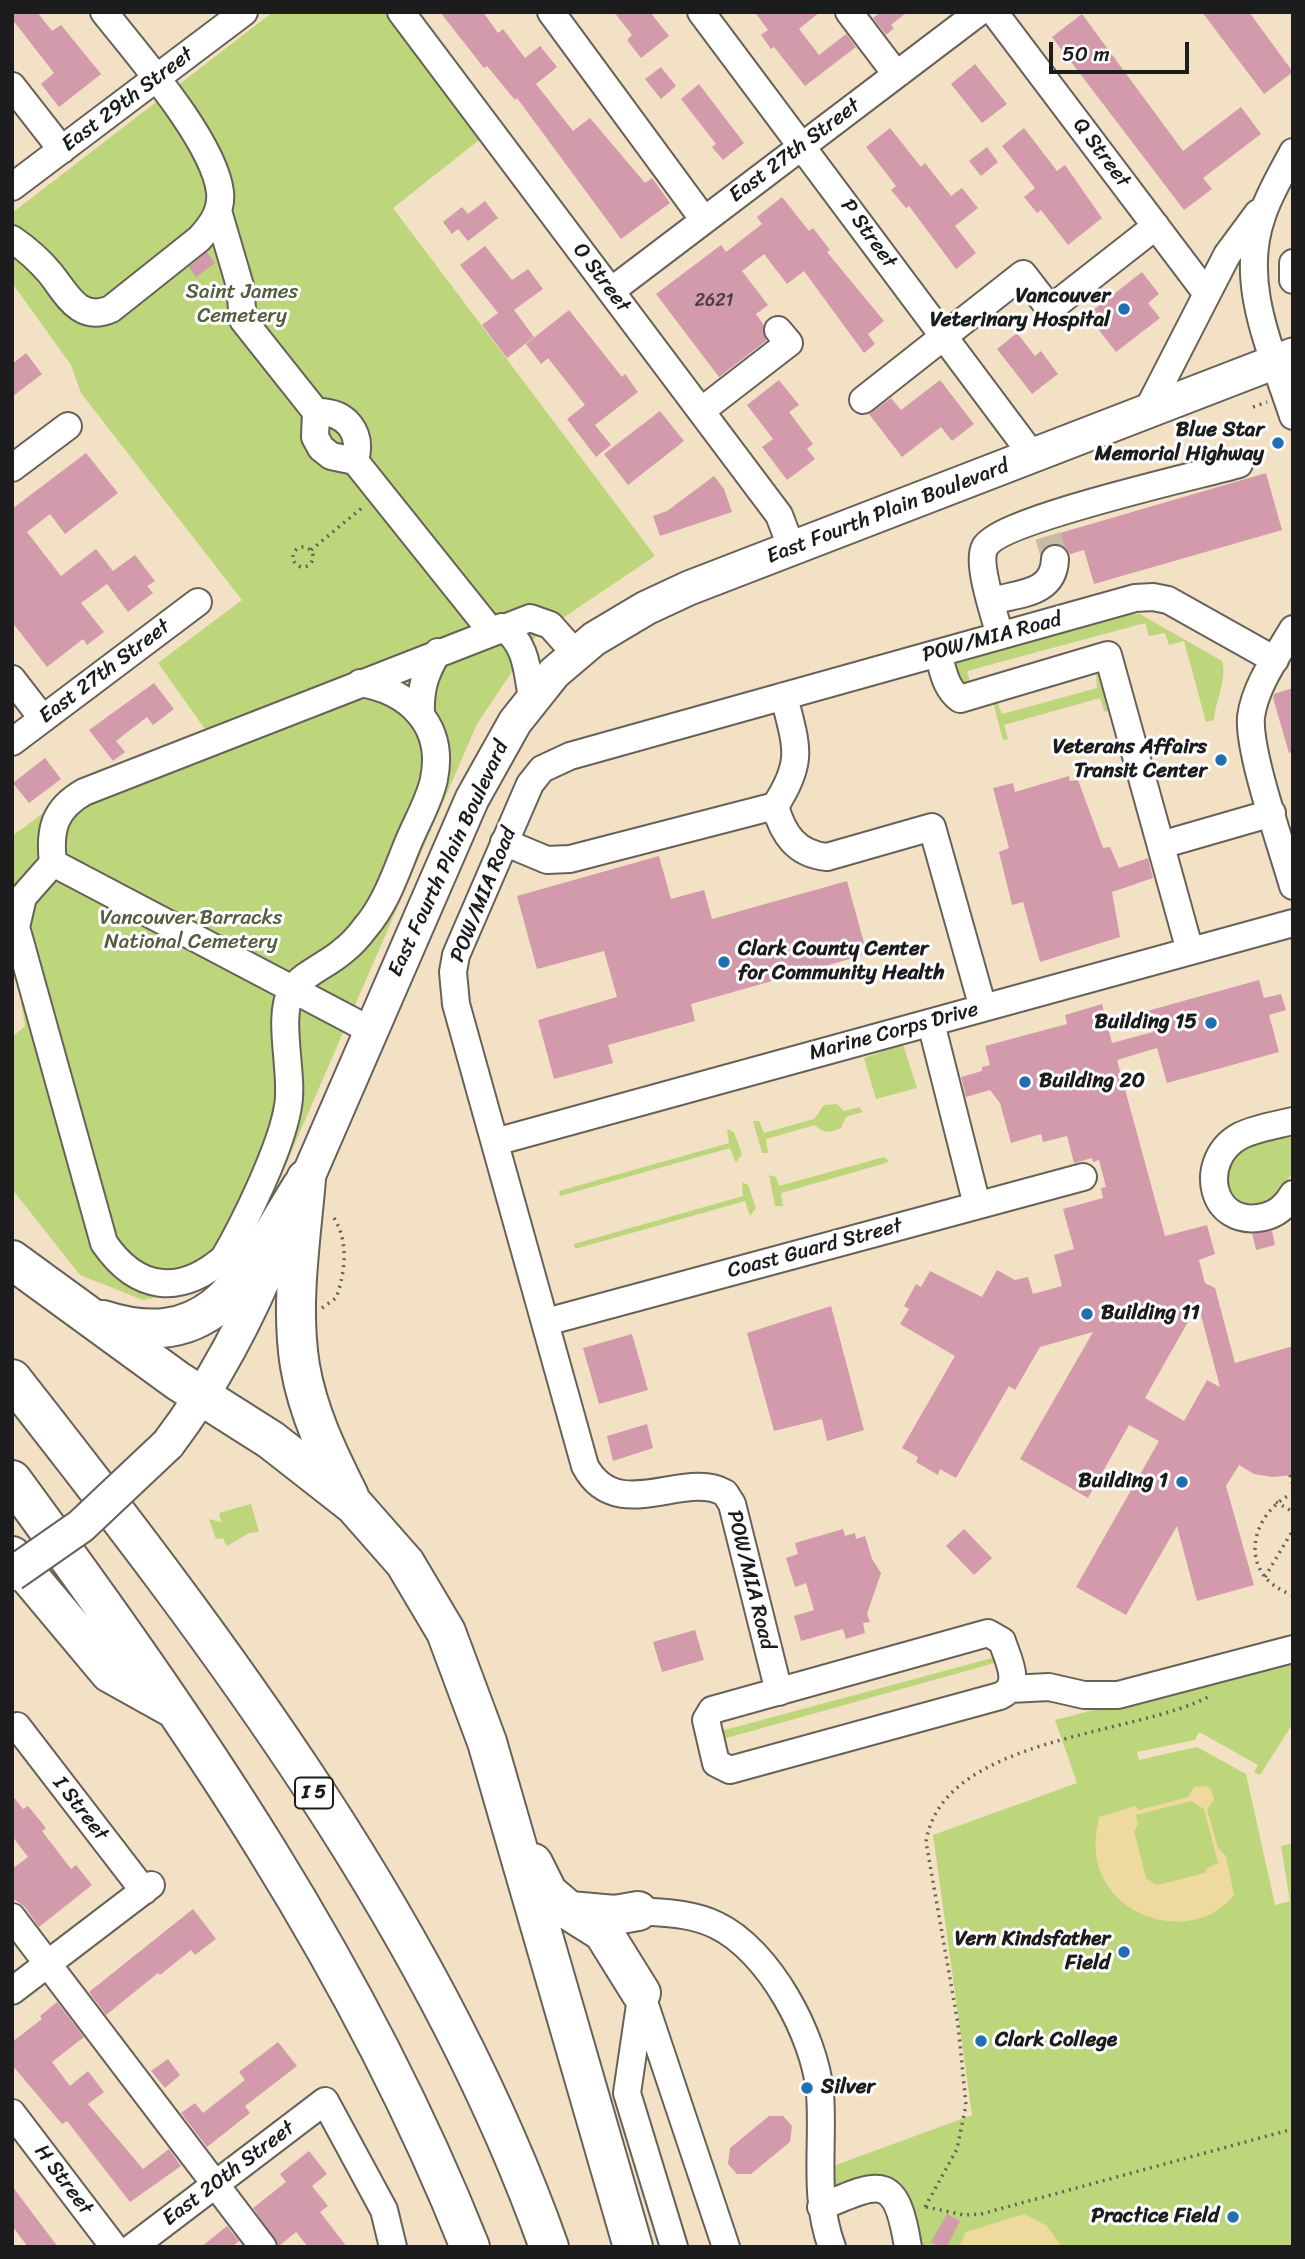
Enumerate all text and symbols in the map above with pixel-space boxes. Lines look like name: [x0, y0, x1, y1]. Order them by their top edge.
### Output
scale bar: [1053, 28, 1193, 72]
text: 50 m: [1062, 35, 1110, 73]
street label: East 29th Street: [57, 42, 199, 158]
street label: East 27th Street: [725, 94, 865, 208]
street label: Q Street: [1067, 113, 1135, 193]
street label: P Street: [835, 195, 901, 273]
street label: O Street: [567, 238, 635, 318]
park label: Saint James Cemetery: [186, 280, 298, 330]
place label: Vancouver Veterinary Hospital: [930, 284, 1110, 334]
house number: 2621: [695, 290, 733, 312]
marker: Vancouver Veterinary Hospital: [1116, 301, 1132, 317]
place label: Blue Star Memorial Highway: [1095, 418, 1264, 468]
marker: Blue Star Memorial Highway: [1270, 435, 1286, 451]
street label: East Fourth Plain Boulevard: [763, 454, 1013, 570]
street label: POW/MIA Road: [920, 607, 1064, 669]
street label: East 27th Street: [35, 615, 175, 729]
place label: Veterans Affairs Transit Center: [1053, 735, 1207, 785]
street label: East Fourth Plain Boulevard: [383, 737, 515, 981]
marker: Veterans Affairs Transit Center: [1213, 752, 1229, 768]
street label: POW/MIA Road: [446, 824, 522, 966]
park label: Vancouver Barracks National Cemetery: [100, 906, 282, 956]
place label: Clark County Center for Community Health: [738, 937, 944, 987]
marker: Clark County Center for Community Health: [716, 954, 732, 970]
street label: Marine Corps Drive: [807, 997, 981, 1067]
place label: Building 15: [1095, 1010, 1197, 1036]
marker: Building 15: [1203, 1015, 1219, 1031]
place label: Building 20: [1039, 1069, 1145, 1095]
marker: Building 20: [1017, 1074, 1033, 1090]
street label: Coast Guard Street: [725, 1214, 905, 1284]
place label: Building 11: [1101, 1301, 1200, 1327]
marker: Building 11: [1079, 1306, 1095, 1322]
place label: Building 1: [1078, 1469, 1168, 1495]
marker: Building 1: [1174, 1474, 1190, 1490]
street label: POW/MIA Road: [720, 1508, 780, 1652]
street label: I Street: [47, 1772, 113, 1846]
road number: I 5: [295, 1778, 333, 1809]
place label: Vern Kindsfather Field: [955, 1927, 1110, 1977]
marker: Vern Kindsfather Field: [1116, 1944, 1132, 1960]
place label: Clark College: [995, 2028, 1117, 2054]
marker: Clark College: [973, 2033, 989, 2049]
place label: Silver: [821, 2075, 875, 2101]
marker: Silver: [799, 2080, 815, 2096]
street label: East 20th Street: [158, 2116, 300, 2232]
street label: H Street: [28, 2140, 98, 2220]
place label: Practice Field: [1091, 2204, 1219, 2230]
marker: Practice Field: [1225, 2209, 1241, 2225]

